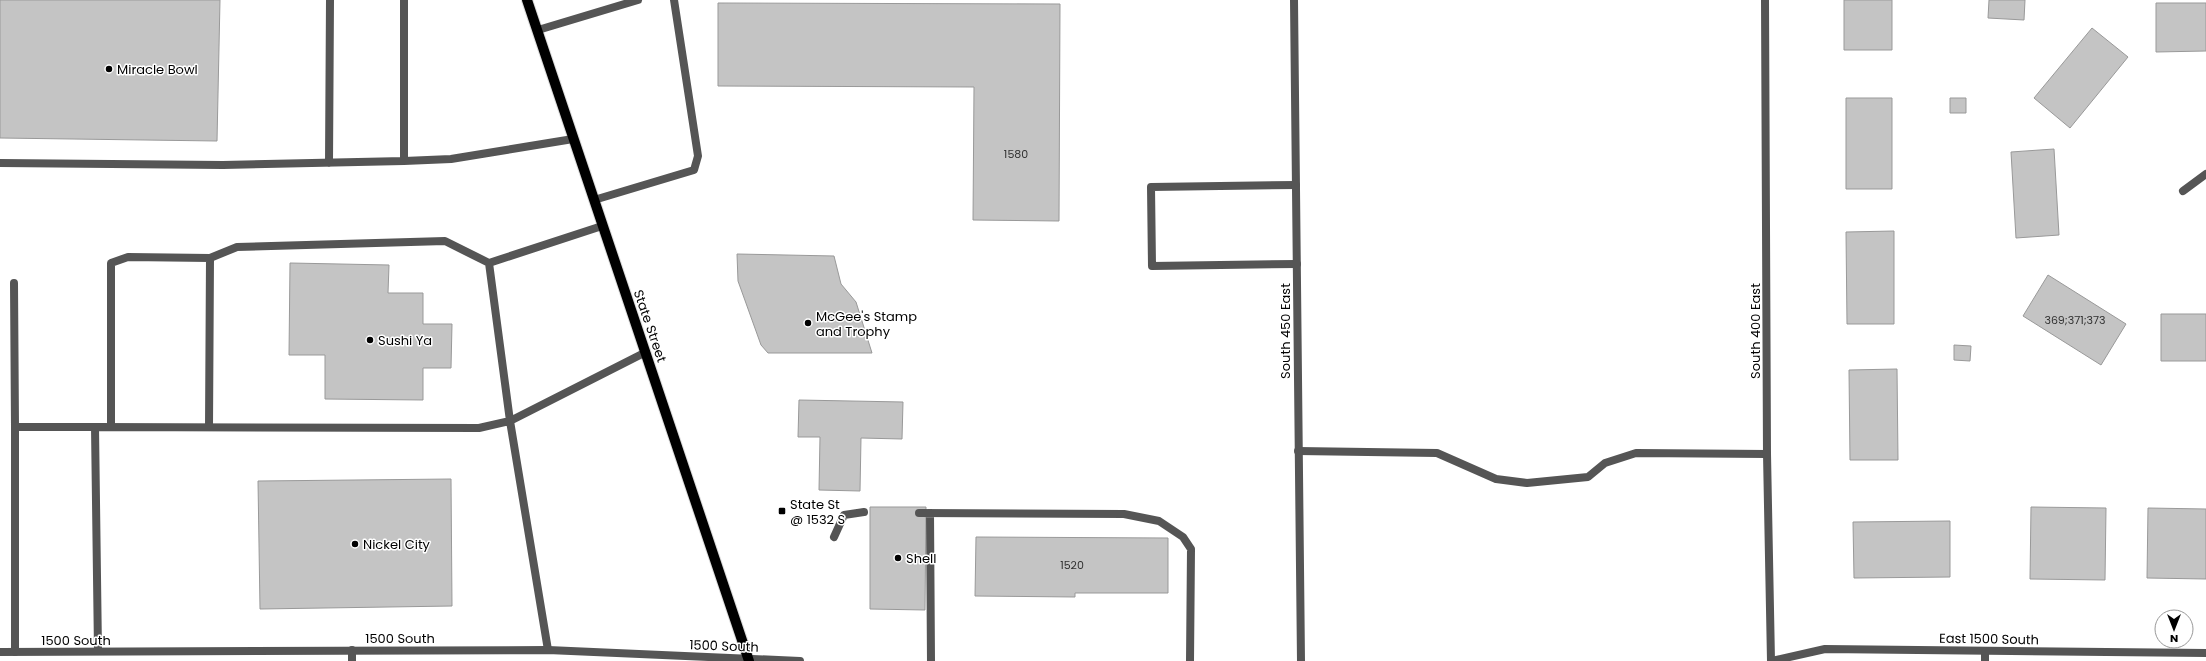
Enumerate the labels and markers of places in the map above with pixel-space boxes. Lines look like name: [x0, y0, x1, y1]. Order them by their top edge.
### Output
place label: Miracle Bowl: [117, 60, 198, 79]
marker: Miracle Bowl: [104, 64, 114, 74]
place label: McGee's Stamp and Trophy: [816, 307, 917, 341]
marker: McGee's Stamp and Trophy: [803, 318, 813, 328]
place label: Sushi Ya: [378, 331, 432, 350]
marker: Sushi Ya: [365, 335, 375, 345]
place label: State St @ 1532 S: [790, 495, 845, 529]
marker: State St @ 1532 S: [777, 506, 787, 516]
place label: Nickel City: [363, 535, 431, 554]
marker: Nickel City: [350, 539, 360, 549]
place label: Shell: [906, 549, 936, 568]
marker: Shell: [893, 553, 903, 563]

